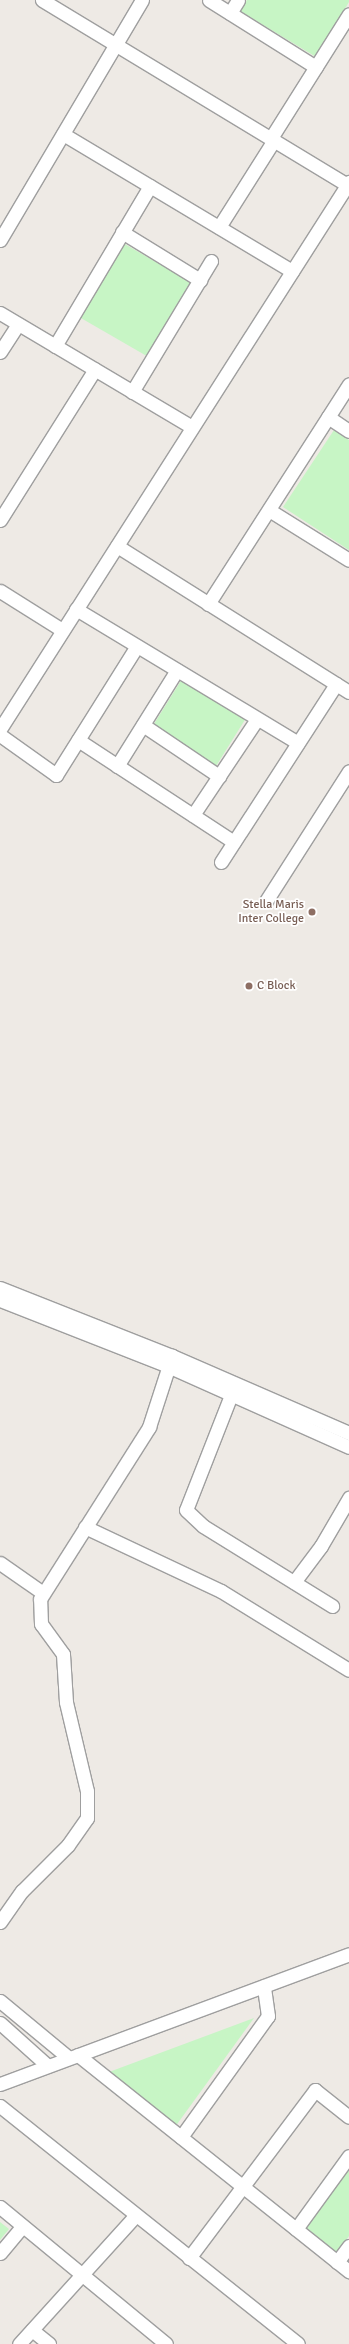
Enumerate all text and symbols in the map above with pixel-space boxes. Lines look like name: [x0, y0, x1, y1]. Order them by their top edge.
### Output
place label: Stella Maris Inter College: [238, 898, 304, 926]
marker: Stella Maris Inter College: [307, 907, 317, 917]
place label: C Block: [257, 979, 295, 993]
marker: C Block: [244, 981, 254, 991]

